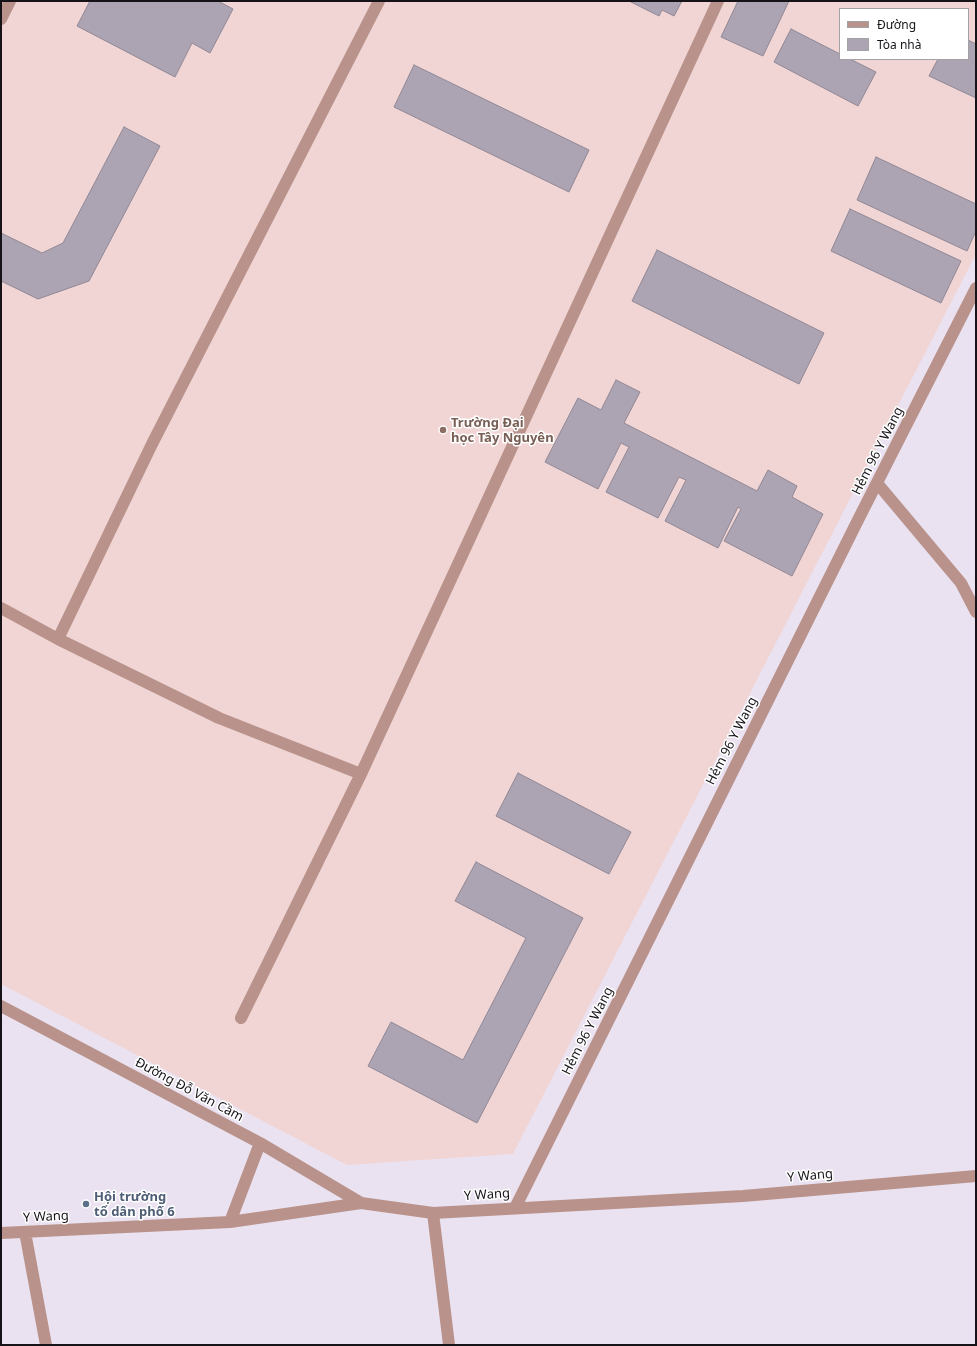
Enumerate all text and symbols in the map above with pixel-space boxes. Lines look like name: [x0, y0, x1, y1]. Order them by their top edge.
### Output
legend: [839, 8, 969, 60]
text: Đường: [877, 16, 916, 33]
text: Tòa nhà: [877, 36, 922, 53]
street label: Hẻm 96 Y Wang: [849, 404, 907, 498]
place label: Trường Đại học Tây Nguyên: [451, 415, 554, 446]
marker: Trường Đại học Tây Nguyên: [438, 425, 448, 435]
street label: Hẻm 96 Y Wang: [703, 694, 761, 788]
street label: Hẻm 96 Y Wang: [559, 984, 617, 1078]
street label: Đường Đỗ Văn Cầm: [132, 1055, 246, 1125]
street label: Y Wang: [786, 1166, 834, 1186]
street label: Y Wang: [464, 1186, 510, 1204]
place label: Hội trường tổ dân phố 6: [94, 1189, 175, 1220]
marker: Hội trường tổ dân phố 6: [81, 1199, 91, 1209]
street label: Y Wang: [23, 1208, 69, 1226]

